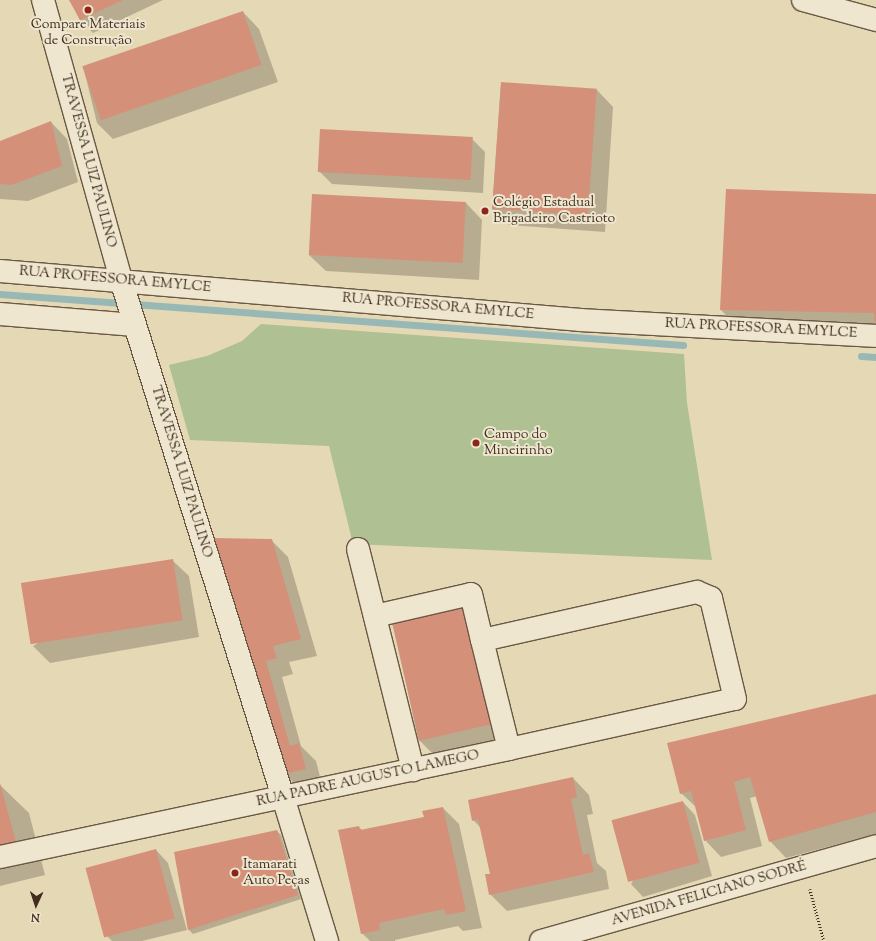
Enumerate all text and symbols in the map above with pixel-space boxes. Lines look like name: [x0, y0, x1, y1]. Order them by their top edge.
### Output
marker: Compare Materiais de Construção: [83, 5, 93, 15]
place label: Compare Materiais de Construção: [31, 17, 145, 50]
street label: TRAVESSA LUIZ PAULINO: [57, 72, 119, 250]
place label: Colégio Estadual Brigadeiro Castrioto: [493, 195, 615, 228]
marker: Colégio Estadual Brigadeiro Castrioto: [480, 206, 490, 216]
street label: RUA PROFESSORA EMYLCE: [18, 263, 212, 297]
street label: RUA PROFESSORA EMYLCE: [341, 290, 535, 324]
street label: RUA PROFESSORA EMYLCE: [664, 316, 858, 342]
street label: TRAVESSA LUIZ PAULINO: [147, 384, 215, 560]
place label: Campo do Mineirinho: [484, 427, 553, 460]
marker: Campo do Mineirinho: [471, 438, 481, 448]
street label: RUA PADRE AUGUSTO LAMEGO: [255, 747, 481, 811]
place label: Itamarati Auto Peças: [243, 857, 309, 890]
street label: AVENIDA FELICIANO SODRÉ: [610, 858, 808, 930]
marker: Itamarati Auto Peças: [230, 868, 240, 878]
north arrow: [16, 885, 56, 925]
text: N: [31, 909, 40, 925]

